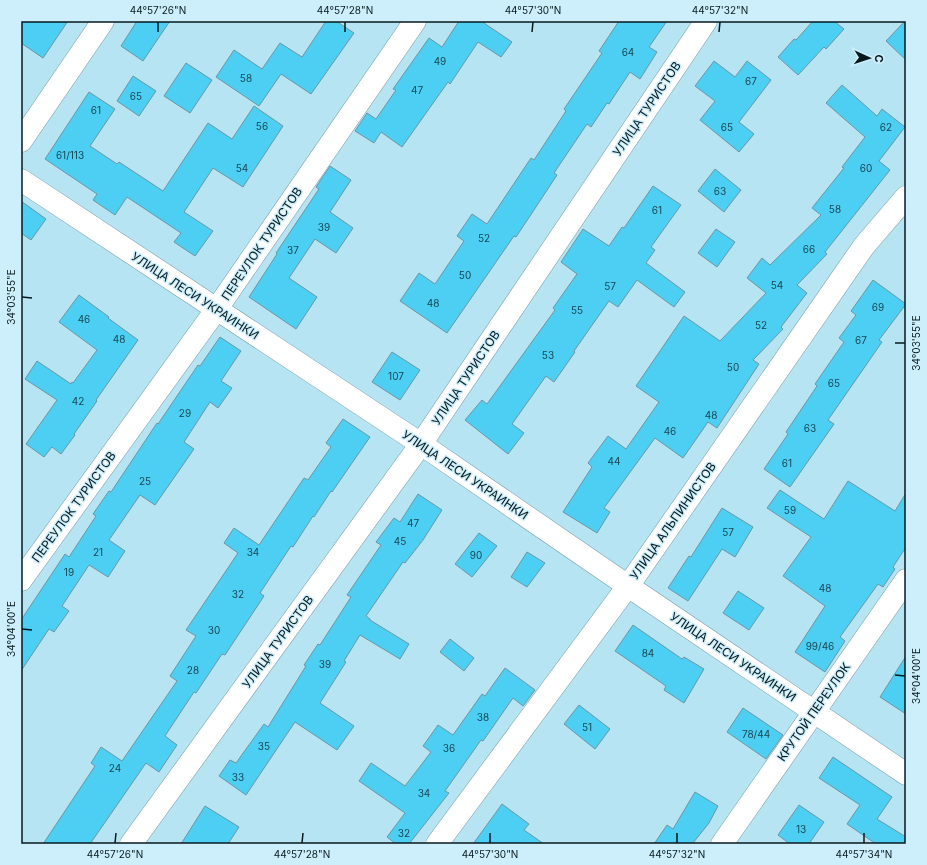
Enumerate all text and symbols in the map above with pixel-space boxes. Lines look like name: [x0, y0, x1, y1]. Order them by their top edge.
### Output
text: 44°57'26"N: [130, 4, 186, 16]
text: 44°57'28"N: [317, 4, 373, 16]
text: 44°57'30"N: [505, 4, 561, 16]
text: 44°57'32"N: [692, 4, 748, 16]
north arrow: [849, 38, 889, 78]
house number: 64: [622, 46, 634, 58]
text: С: [872, 54, 886, 63]
house number: 49: [434, 55, 446, 67]
street label: УЛИЦА ТУРИСТОВ: [609, 58, 684, 159]
house number: 58: [240, 72, 252, 84]
house number: 67: [745, 75, 757, 87]
house number: 47: [411, 84, 423, 96]
house number: 65: [130, 90, 142, 102]
house number: 61: [91, 104, 101, 116]
house number: 56: [256, 120, 268, 132]
house number: 65: [721, 121, 733, 133]
house number: 62: [880, 121, 892, 133]
house number: 61/113: [56, 149, 84, 161]
house number: 54: [236, 162, 248, 174]
house number: 60: [860, 162, 872, 174]
street label: ПЕРЕУЛОК ТУРИСТОВ: [218, 184, 305, 303]
house number: 63: [714, 185, 726, 197]
house number: 58: [829, 203, 841, 215]
house number: 61: [652, 204, 662, 216]
house number: 39: [318, 221, 330, 233]
house number: 52: [478, 232, 490, 244]
house number: 66: [803, 243, 815, 255]
house number: 37: [287, 244, 299, 256]
street label: УЛИЦА ЛЕСИ УКРАИНКИ: [129, 249, 262, 342]
text: 34°03'55"E: [5, 269, 17, 325]
house number: 50: [459, 269, 471, 281]
house number: 54: [771, 279, 783, 291]
house number: 57: [604, 280, 616, 292]
house number: 48: [427, 297, 439, 309]
house number: 69: [872, 301, 884, 313]
house number: 55: [571, 304, 583, 316]
house number: 46: [78, 313, 90, 325]
text: 34°03'55"E: [910, 315, 922, 371]
house number: 52: [755, 319, 767, 331]
street label: УЛИЦА ТУРИСТОВ: [428, 327, 503, 428]
house number: 48: [113, 333, 125, 345]
house number: 67: [855, 334, 867, 346]
house number: 53: [542, 349, 554, 361]
house number: 50: [727, 361, 739, 373]
house number: 107: [388, 370, 404, 382]
house number: 65: [828, 377, 840, 389]
house number: 42: [72, 395, 84, 407]
house number: 29: [179, 407, 191, 419]
house number: 48: [705, 409, 717, 421]
house number: 63: [804, 422, 816, 434]
house number: 46: [664, 425, 676, 437]
street label: УЛИЦА ЛЕСИ УКРАИНКИ: [399, 427, 531, 522]
street label: ПЕРЕУЛОК ТУРИСТОВ: [28, 448, 119, 565]
house number: 44: [608, 455, 620, 467]
house number: 61: [782, 457, 792, 469]
street label: УЛИЦА АЛЬПИНИСТОВ: [626, 459, 719, 582]
house number: 25: [139, 475, 151, 487]
house number: 59: [784, 504, 796, 516]
house number: 47: [407, 517, 419, 529]
house number: 57: [722, 526, 734, 538]
house number: 45: [394, 535, 406, 547]
house number: 21: [93, 546, 103, 558]
house number: 34: [247, 546, 259, 558]
house number: 90: [470, 549, 482, 561]
house number: 19: [64, 566, 74, 578]
house number: 48: [819, 582, 831, 594]
house number: 32: [232, 588, 244, 600]
street label: УЛИЦА ТУРИСТОВ: [239, 592, 316, 691]
text: 34°04'00"E: [5, 601, 17, 657]
street label: УЛИЦА ЛЕСИ УКРАИНКИ: [667, 609, 799, 704]
house number: 30: [208, 624, 220, 636]
house number: 99/46: [806, 640, 834, 652]
house number: 84: [642, 647, 654, 659]
text: 34°04'00"E: [910, 648, 922, 704]
house number: 39: [319, 658, 331, 670]
street label: КРУТОЙ ПЕРЕУЛОК: [774, 659, 853, 764]
house number: 28: [187, 664, 199, 676]
house number: 38: [477, 711, 489, 723]
house number: 51: [582, 721, 592, 733]
house number: 78/44: [742, 728, 770, 740]
house number: 35: [258, 740, 270, 752]
house number: 36: [443, 742, 455, 754]
house number: 24: [109, 762, 121, 774]
house number: 33: [232, 771, 244, 783]
house number: 34: [418, 787, 430, 799]
house number: 13: [796, 823, 806, 835]
house number: 32: [398, 827, 410, 839]
text: 44°57'26"N: [87, 848, 143, 860]
text: 44°57'28"N: [274, 848, 330, 860]
text: 44°57'30"N: [462, 848, 518, 860]
text: 44°57'32"N: [649, 848, 705, 860]
text: 44°57'34"N: [836, 848, 892, 860]

